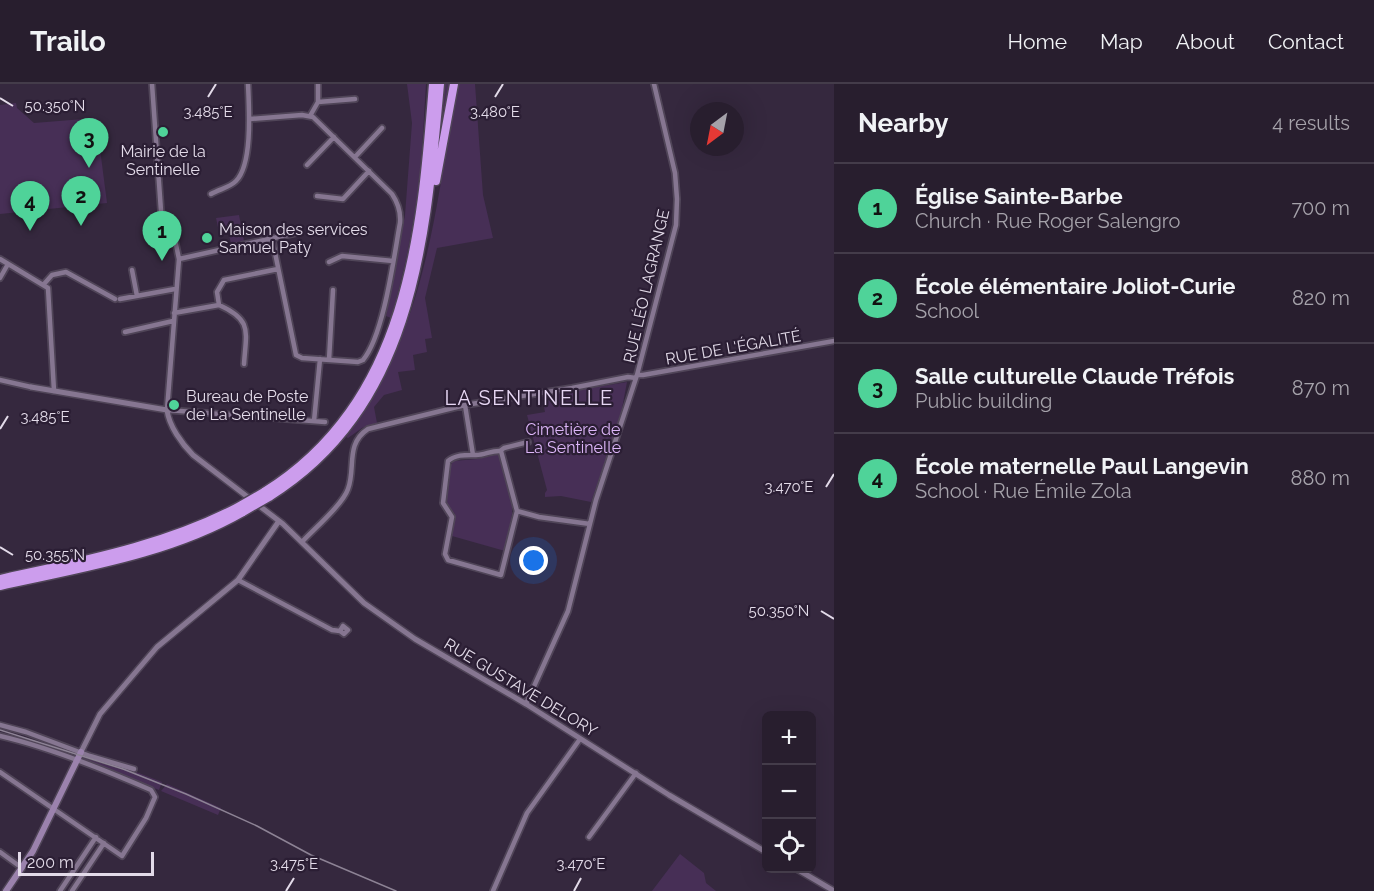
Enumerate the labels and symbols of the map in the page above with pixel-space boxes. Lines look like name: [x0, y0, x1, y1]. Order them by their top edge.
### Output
text: 50.350°N: [25, 97, 85, 115]
north arrow: [690, 102, 744, 156]
text: 3.485°E: [183, 103, 233, 121]
text: 3.480°E: [470, 103, 520, 121]
pin: 3: [70, 118, 109, 168]
marker: Mairie de la Sentinelle: [156, 125, 170, 139]
place label: Mairie de la Sentinelle: [120, 142, 206, 179]
pin: 2: [62, 176, 100, 226]
pin: 4: [10, 182, 50, 231]
street label: RUE LÉO LAGRANGE: [619, 207, 673, 365]
pin: 1: [142, 212, 182, 261]
place label: Maison des services Samuel Paty: [219, 220, 368, 257]
marker: Maison des services Samuel Paty: [200, 231, 214, 245]
street label: RUE DE L'ÉGALITÉ: [664, 325, 802, 369]
district label: LA SENTINELLE: [444, 386, 614, 410]
place label: Bureau de Poste de La Sentinelle: [186, 387, 308, 424]
marker: Bureau de Poste de La Sentinelle: [167, 398, 181, 412]
text: 3.485°E: [20, 408, 70, 426]
park label: Cimetière de La Sentinelle: [525, 420, 621, 457]
text: 3.470°E: [765, 478, 813, 496]
text: 50.355°N: [25, 546, 85, 564]
your location: [519, 546, 548, 575]
text: 50.350°N: [749, 602, 809, 620]
street label: RUE GUSTAVE DELORY: [441, 634, 601, 741]
scale bar: [18, 849, 154, 876]
text: 3.475°E: [270, 855, 318, 873]
text: 3.470°E: [557, 855, 605, 873]

